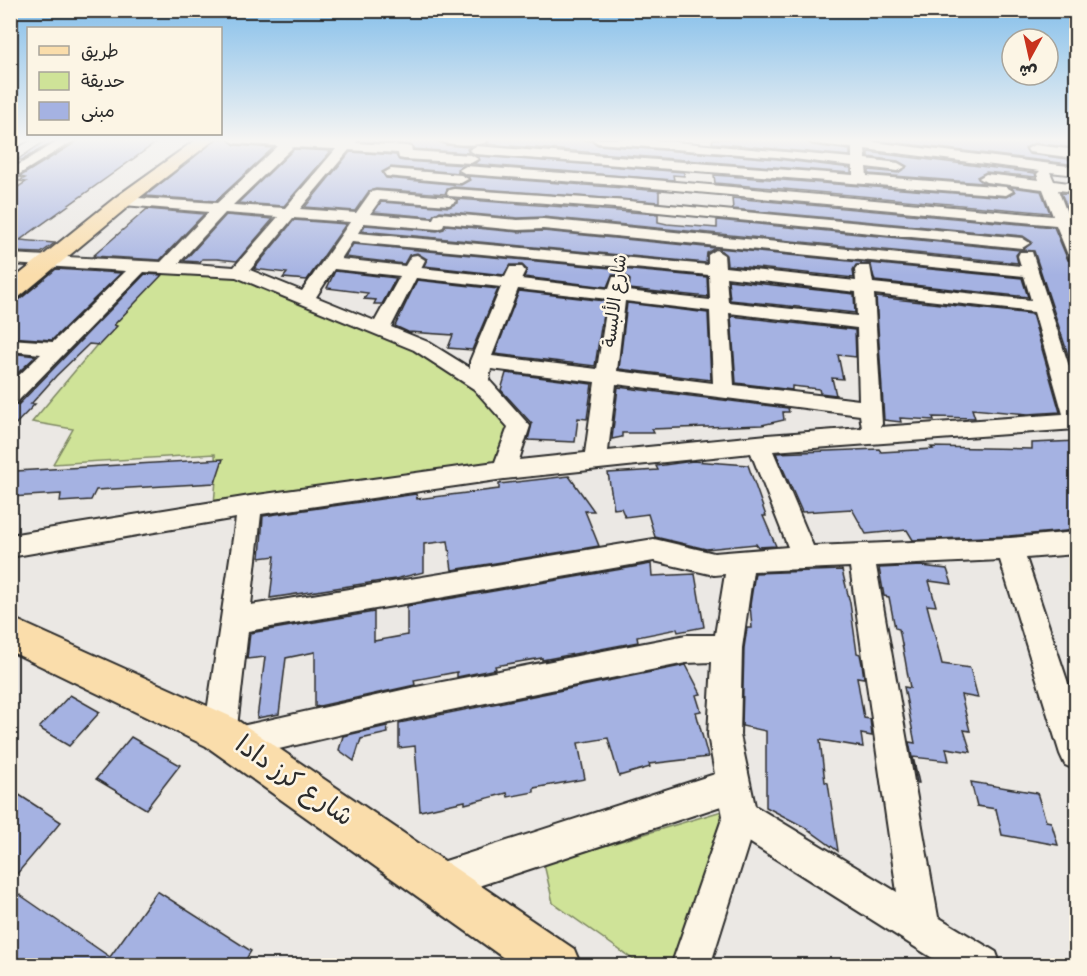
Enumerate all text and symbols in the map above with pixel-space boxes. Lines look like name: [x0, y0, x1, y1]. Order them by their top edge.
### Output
legend: [27, 27, 222, 135]
north arrow: [1000, 27, 1060, 87]
text: طريق: [81, 41, 119, 66]
text: ش: [1018, 57, 1039, 82]
text: حديقة: [81, 71, 125, 96]
text: مبنى: [81, 101, 115, 126]
street label: شارع الألبسة: [597, 253, 635, 349]
street label: شارع كرز دادا: [226, 729, 360, 837]

